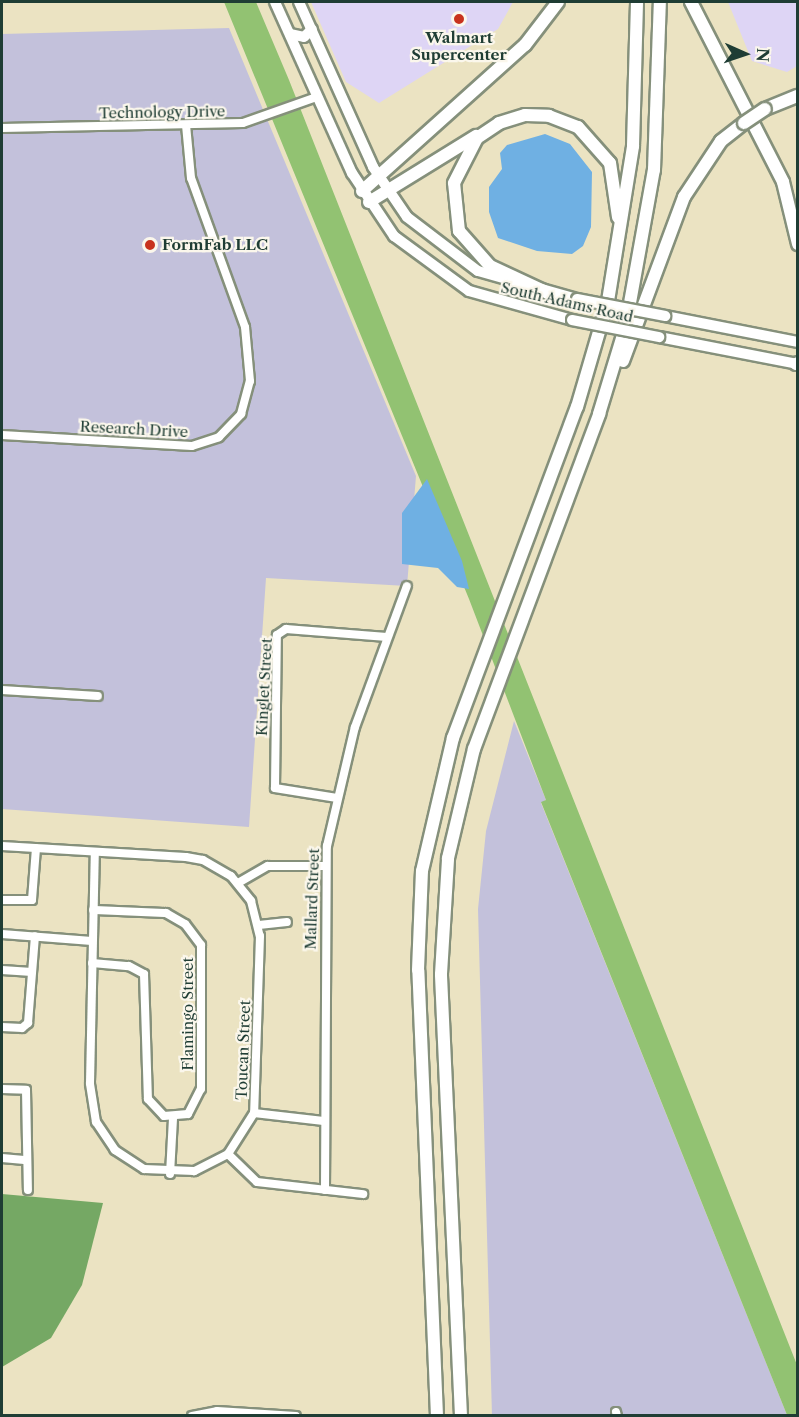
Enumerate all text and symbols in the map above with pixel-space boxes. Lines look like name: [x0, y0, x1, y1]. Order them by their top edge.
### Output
marker: Walmart Supercenter: [452, 12, 466, 26]
north arrow: [715, 24, 775, 84]
place label: Walmart Supercenter: [411, 28, 507, 63]
text: N: [753, 47, 773, 62]
street label: Technology Drive: [98, 102, 226, 122]
place label: FormFab LLC: [162, 236, 268, 254]
marker: FormFab LLC: [143, 238, 157, 252]
street label: South Adams Road: [499, 278, 635, 326]
street label: Research Drive: [79, 417, 189, 441]
street label: Kinglet Street: [252, 637, 276, 737]
street label: Mallard Street: [301, 848, 323, 950]
street label: Flamingo Street: [179, 957, 197, 1071]
street label: Toucan Street: [232, 1000, 254, 1100]

